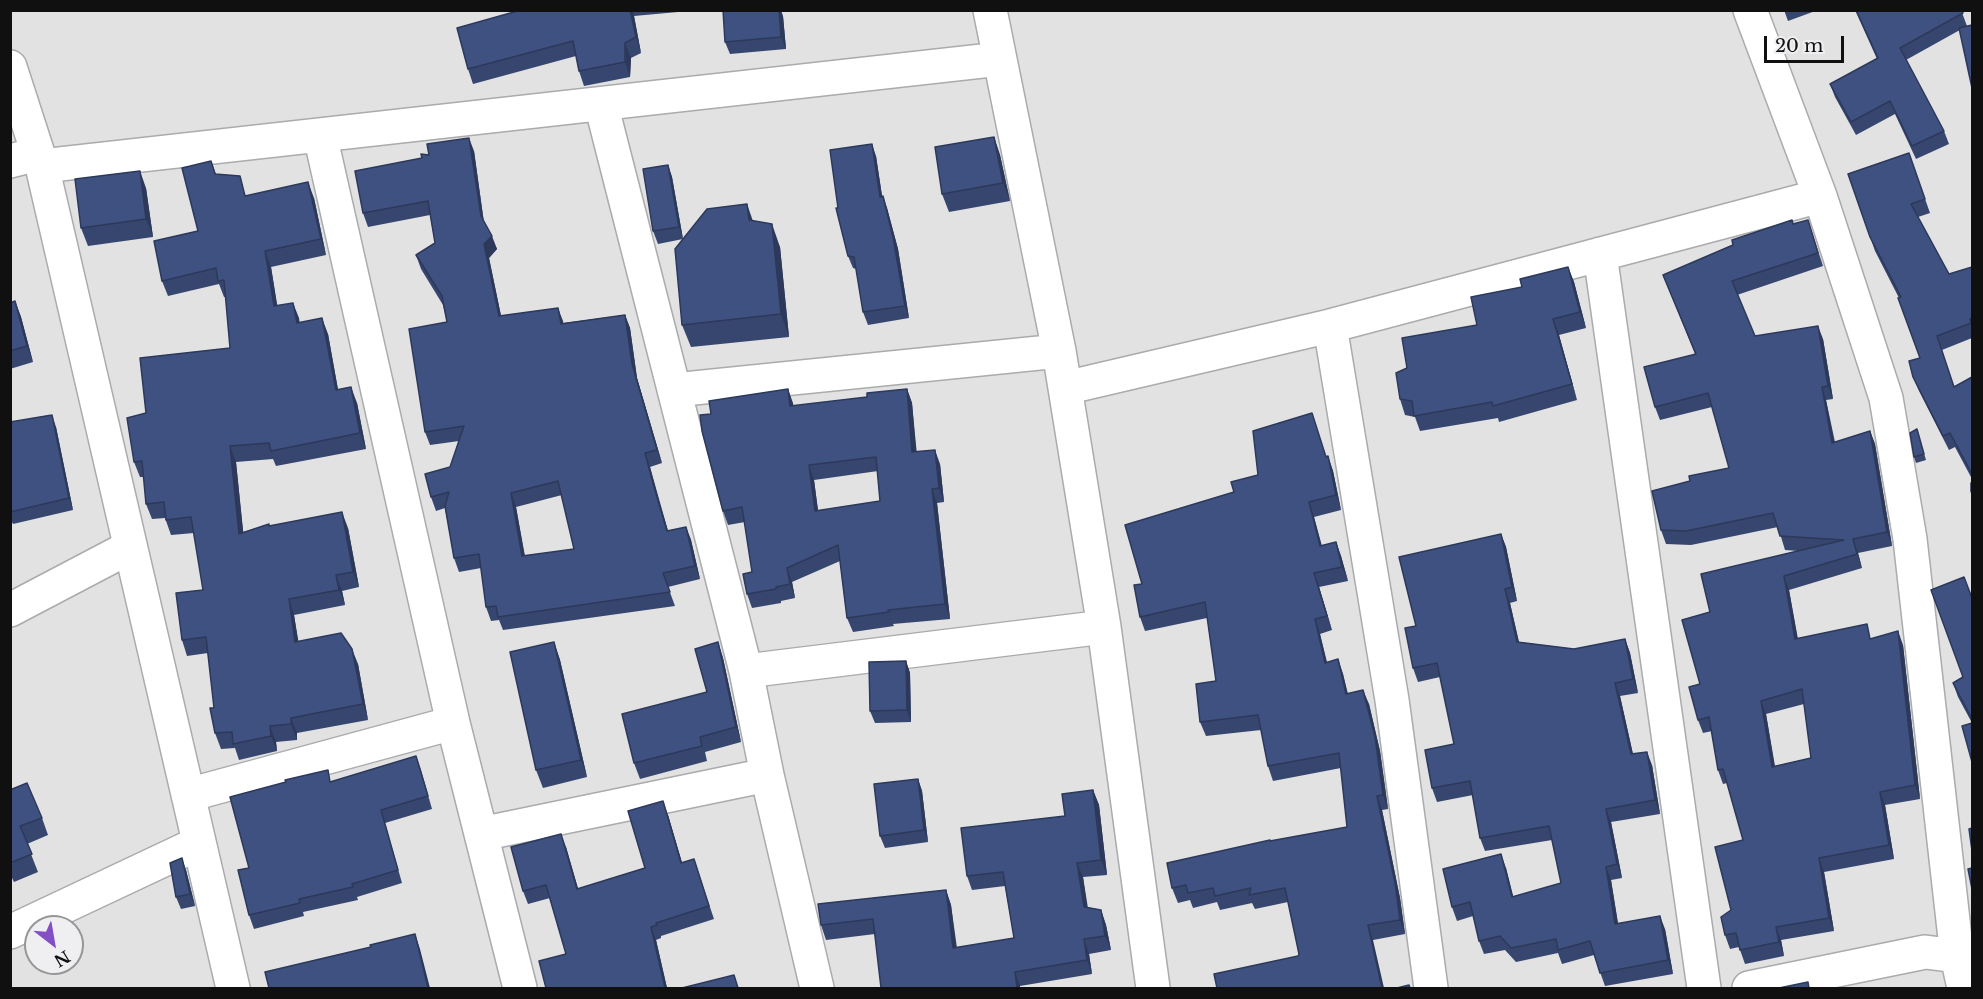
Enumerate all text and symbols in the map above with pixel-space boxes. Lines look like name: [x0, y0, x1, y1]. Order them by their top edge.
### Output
scale bar: [1767, 24, 1846, 62]
text: 20 m: [1775, 35, 1823, 57]
north arrow: [24, 915, 84, 975]
text: N: [51, 946, 74, 971]

